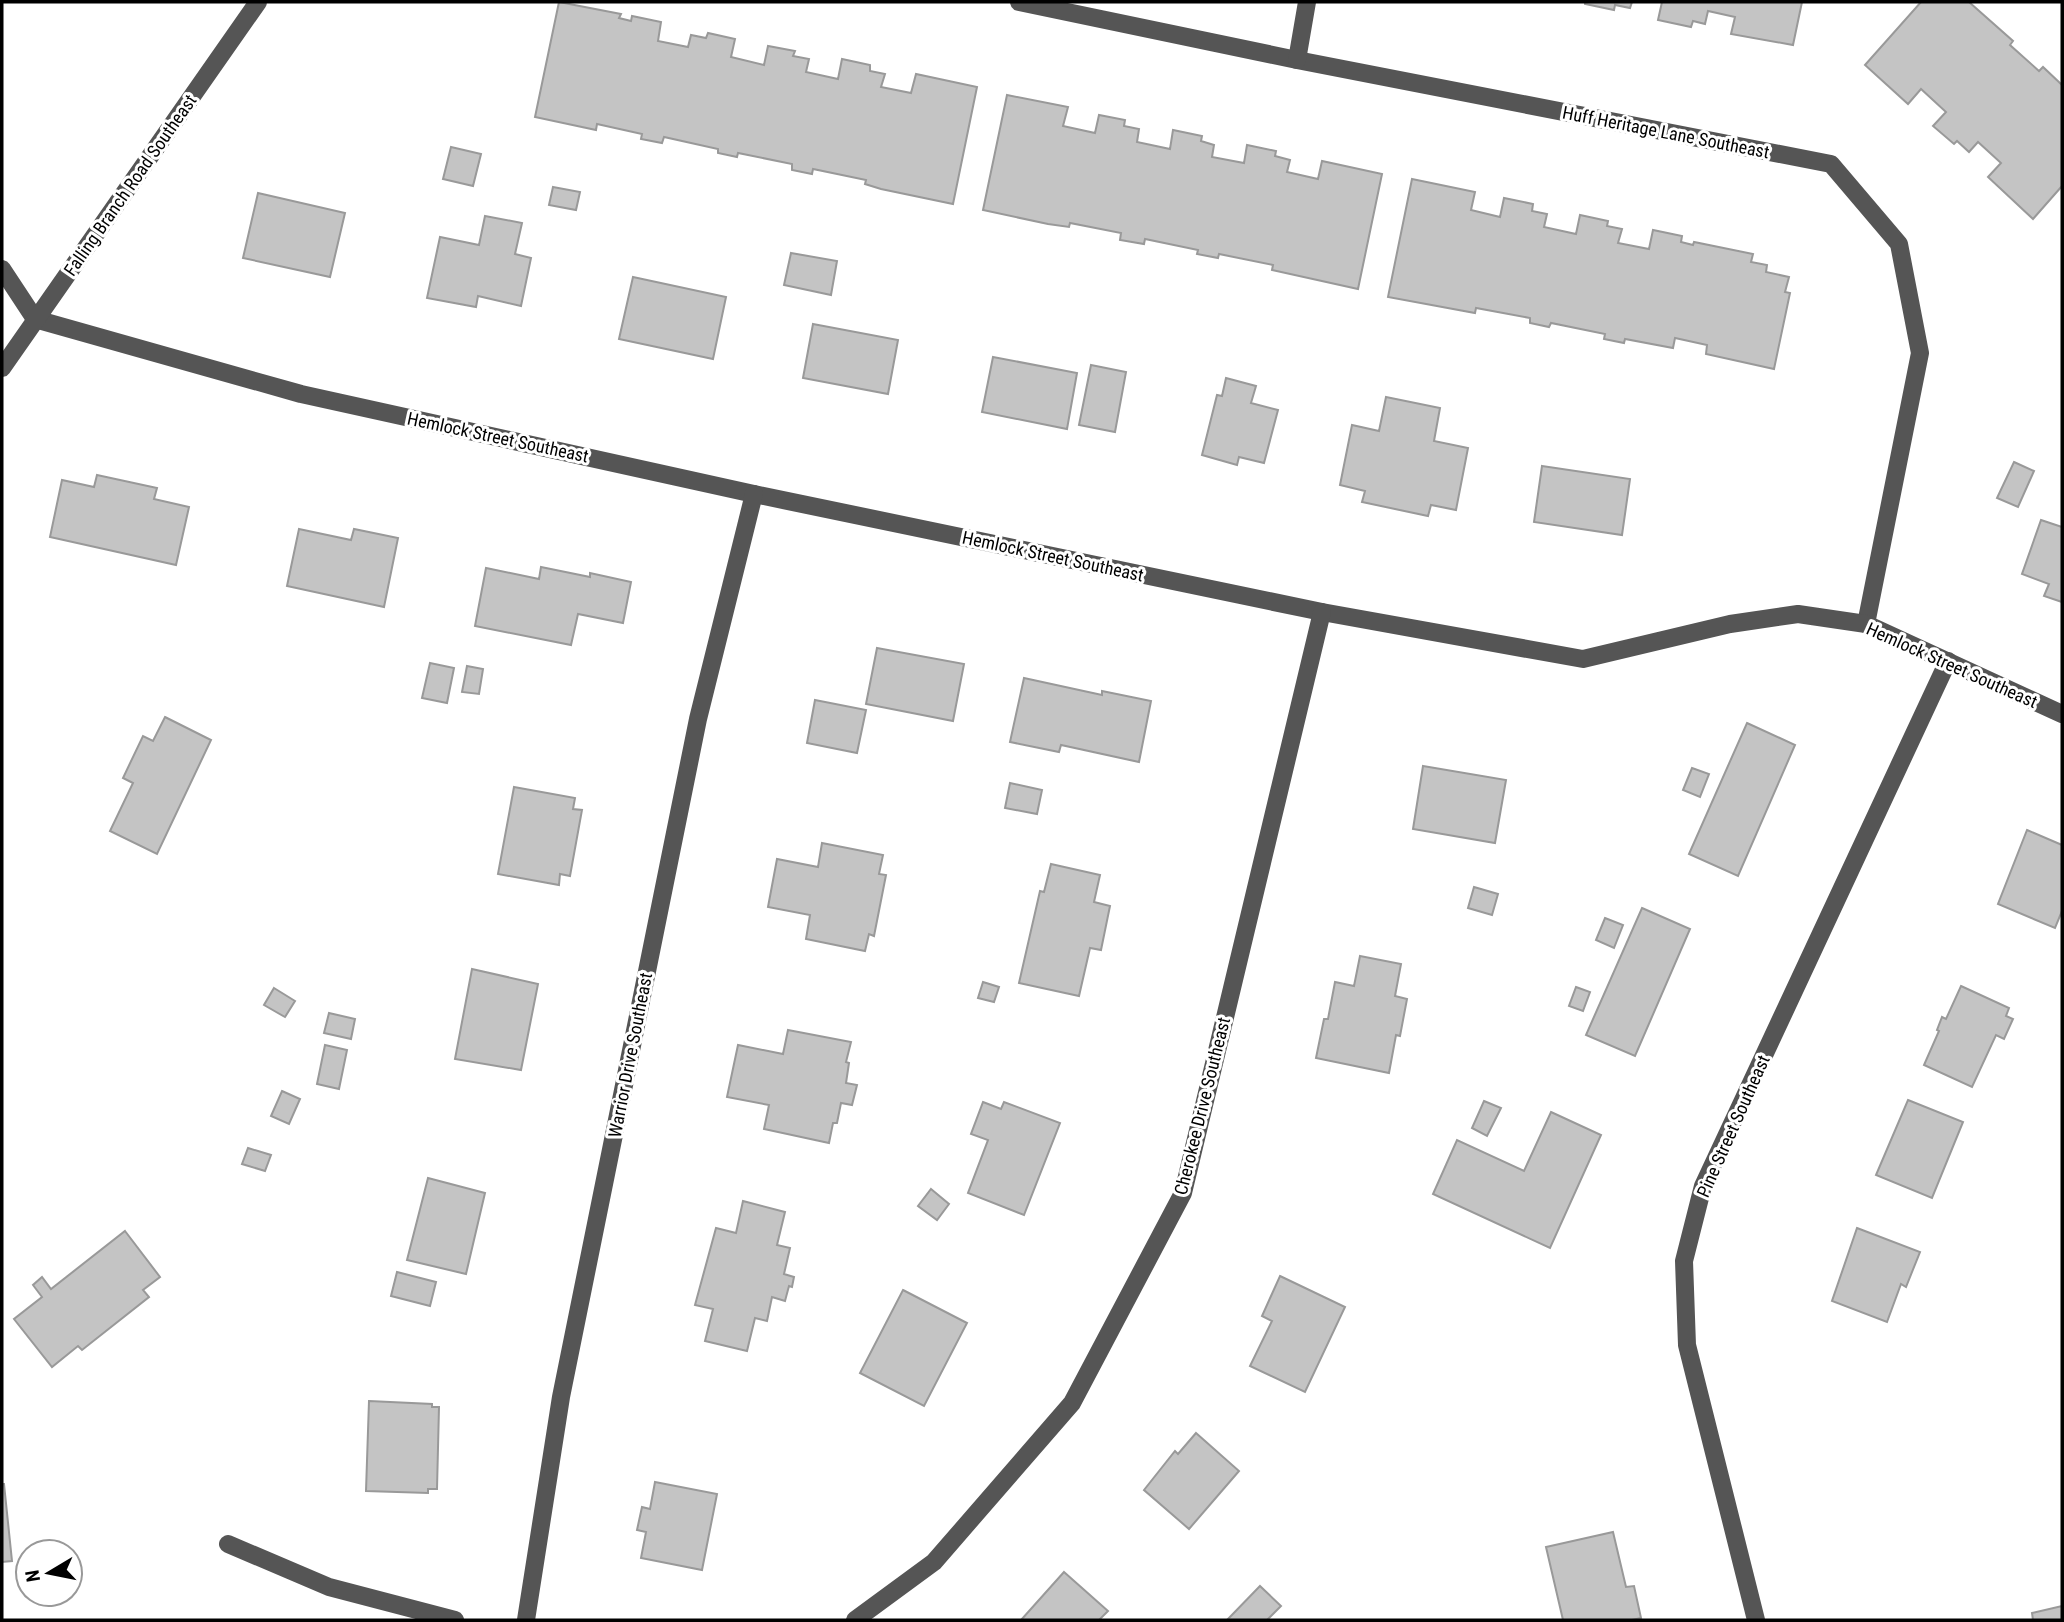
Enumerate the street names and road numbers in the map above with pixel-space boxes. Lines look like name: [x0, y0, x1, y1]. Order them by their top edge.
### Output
street label: Falling Branch Road Southeast: [59, 90, 201, 280]
street label: Huff Heritage Lane Southeast: [1561, 102, 1771, 162]
street label: Hemlock Street Southeast: [405, 408, 591, 466]
street label: Hemlock Street Southeast: [960, 527, 1146, 585]
street label: Hemlock Street Southeast: [1863, 618, 2041, 712]
street label: Warrior Drive Southeast: [604, 971, 656, 1139]
street label: Cherokee Drive Southeast: [1170, 1015, 1234, 1197]
street label: Pine Street Southeast: [1692, 1052, 1774, 1200]

